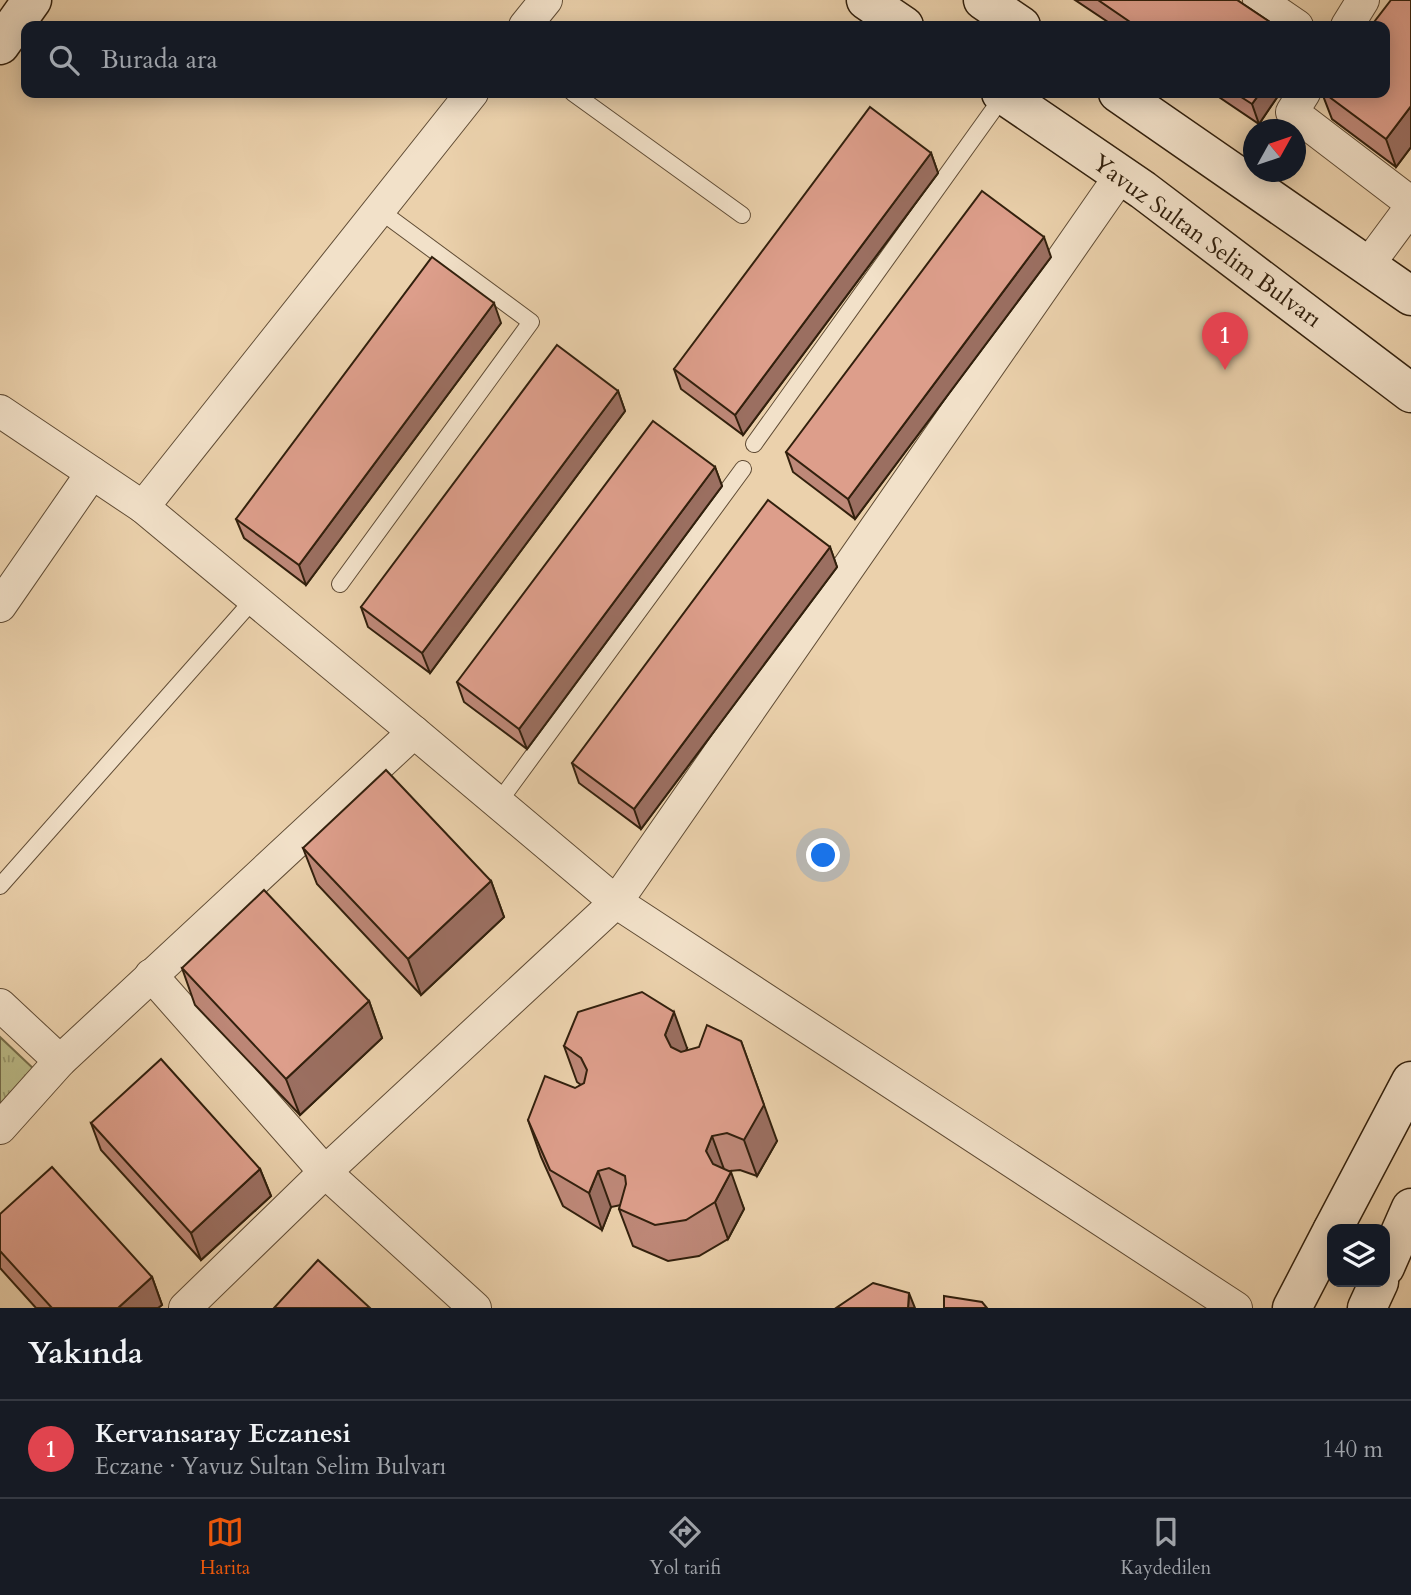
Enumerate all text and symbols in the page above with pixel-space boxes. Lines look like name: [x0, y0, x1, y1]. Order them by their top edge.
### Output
search box: [21, 21, 1390, 98]
icon: search: [45, 41, 83, 79]
text: Burada ara: [101, 42, 218, 77]
north arrow: [1243, 119, 1306, 182]
street label: Yavuz Sultan Selim Bulvarı: [1086, 146, 1329, 336]
pin: 1: [1202, 312, 1248, 370]
your location: [806, 838, 840, 872]
map controls: [1327, 1224, 1390, 1287]
button: layers: [1327, 1224, 1390, 1287]
text: Yakında: [28, 1333, 143, 1374]
text: Kervansaray Eczanesi: [95, 1416, 351, 1451]
text: 1: [45, 1434, 57, 1465]
text: 140 m: [1322, 1434, 1383, 1465]
text: Eczane · Yavuz Sultan Selim Bulvarı: [95, 1451, 446, 1482]
tab: Harita: [200, 1513, 250, 1581]
tab: Yol tarifi: [650, 1513, 721, 1581]
tab: Kaydedilen: [1120, 1513, 1211, 1581]

